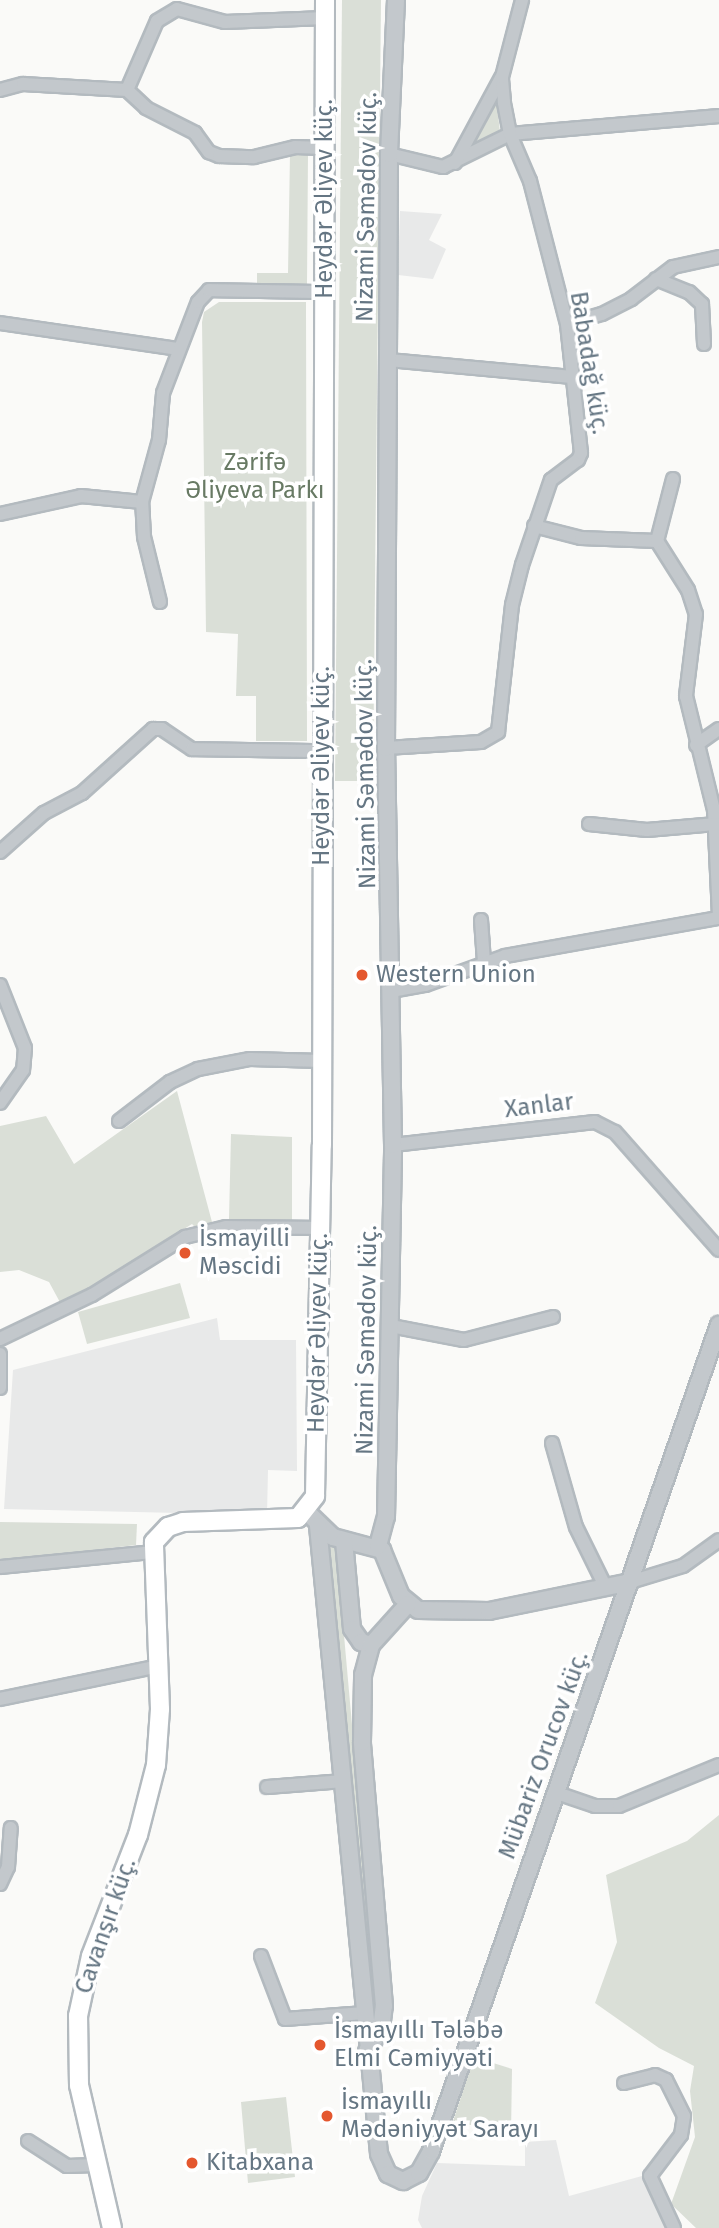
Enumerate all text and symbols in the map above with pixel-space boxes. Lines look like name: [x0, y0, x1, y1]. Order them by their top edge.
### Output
street label: Nizami Səmədov küç.: [351, 92, 383, 322]
street label: Heydər Əliyev küç.: [311, 99, 339, 299]
street label: Babadağ küç.: [563, 289, 615, 437]
park label: Zərifə Əliyeva Parkı: [186, 449, 324, 505]
street label: Nizami Səmədov küç.: [350, 659, 382, 889]
street label: Heydər Əliyev küç.: [308, 666, 336, 866]
place label: Western Union: [376, 961, 536, 989]
marker: Western Union: [354, 967, 370, 983]
street label: Xanlar: [503, 1087, 575, 1125]
place label: İsmayilli Məscidi: [199, 1225, 290, 1281]
street label: Nizami Səmədov küç.: [351, 1225, 383, 1455]
street label: Heydər Əliyev küç.: [302, 1233, 334, 1433]
marker: İsmayilli Məscidi: [177, 1245, 193, 1261]
street label: Mübariz Orucov küç.: [493, 1647, 595, 1863]
street label: Cavanşır küç.: [69, 1854, 143, 1998]
place label: İsmayıllı Tələbə Elmi Cəmiyyəti: [334, 2017, 503, 2073]
marker: İsmayıllı Tələbə Elmi Cəmiyyəti: [312, 2037, 328, 2053]
place label: İsmayıllı Mədəniyyət Sarayı: [341, 2088, 539, 2144]
marker: İsmayıllı Mədəniyyət Sarayı: [319, 2108, 335, 2124]
place label: Kitabxana: [206, 2149, 314, 2177]
marker: Kitabxana: [184, 2155, 200, 2171]

